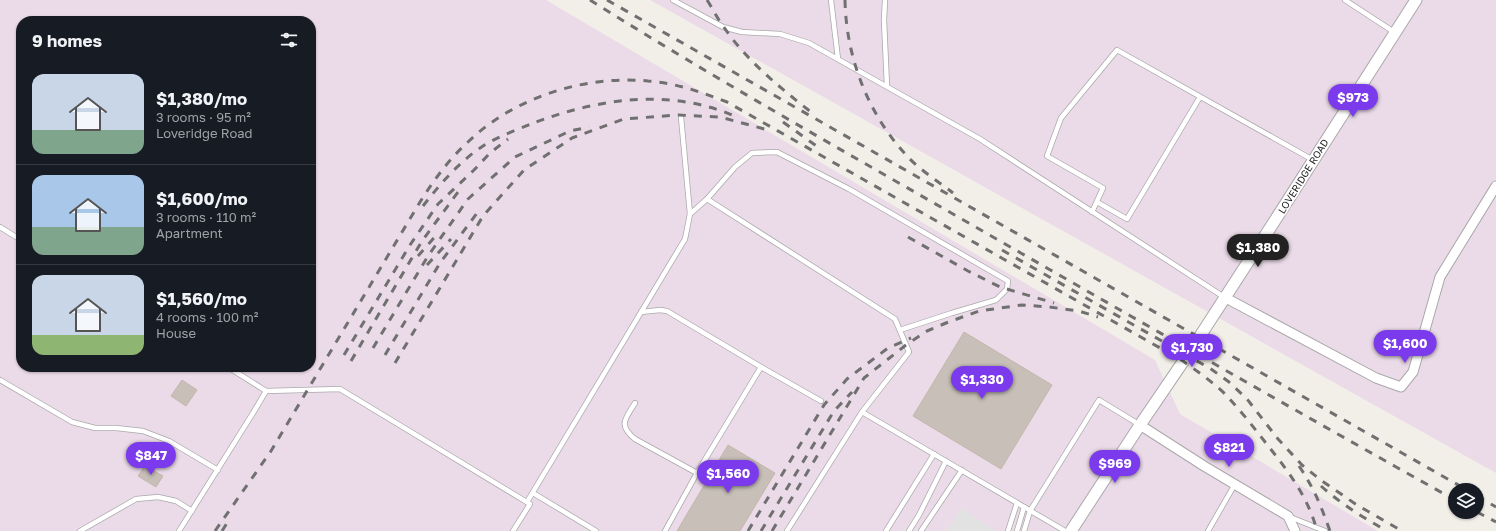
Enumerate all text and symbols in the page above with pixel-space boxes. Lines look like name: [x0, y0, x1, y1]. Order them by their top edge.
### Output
icon: filters: [278, 29, 300, 51]
text: 9 homes: [32, 30, 102, 51]
pin: $973: [1329, 84, 1377, 118]
text: $1,380/mo: [156, 88, 247, 109]
text: $973: [1337, 89, 1369, 105]
icon: home: [64, 90, 112, 138]
text: 3 rooms · 95 m²: [156, 109, 251, 125]
text: Loveridge Road: [156, 125, 253, 141]
street label: LOVERIDGE ROAD: [1275, 137, 1331, 215]
text: $1,600/mo: [156, 188, 248, 209]
icon: home: [64, 191, 112, 239]
text: 3 rooms · 110 m²: [156, 209, 256, 225]
text: Apartment: [156, 225, 223, 241]
pin: $1,380: [1225, 234, 1291, 268]
text: $1,380: [1236, 239, 1280, 255]
text: $1,560/mo: [156, 288, 247, 309]
icon: home: [64, 291, 112, 339]
text: 4 rooms · 100 m²: [156, 309, 258, 325]
text: House: [156, 325, 196, 341]
pin: $1,600: [1372, 330, 1438, 364]
pin: $1,730: [1159, 334, 1225, 368]
text: $1,600: [1383, 335, 1427, 351]
text: $1,730: [1170, 339, 1214, 355]
pin: $1,330: [949, 366, 1015, 400]
text: $1,330: [960, 371, 1004, 387]
pin: $821: [1205, 434, 1253, 468]
text: $821: [1213, 439, 1245, 455]
pin: $847: [127, 442, 175, 476]
text: $847: [135, 447, 167, 463]
pin: $969: [1091, 450, 1139, 484]
text: $969: [1098, 455, 1132, 471]
pin: $1,560: [695, 460, 761, 494]
text: $1,560: [706, 465, 750, 481]
map controls: [1448, 483, 1484, 519]
button: layers: [1448, 483, 1484, 519]

